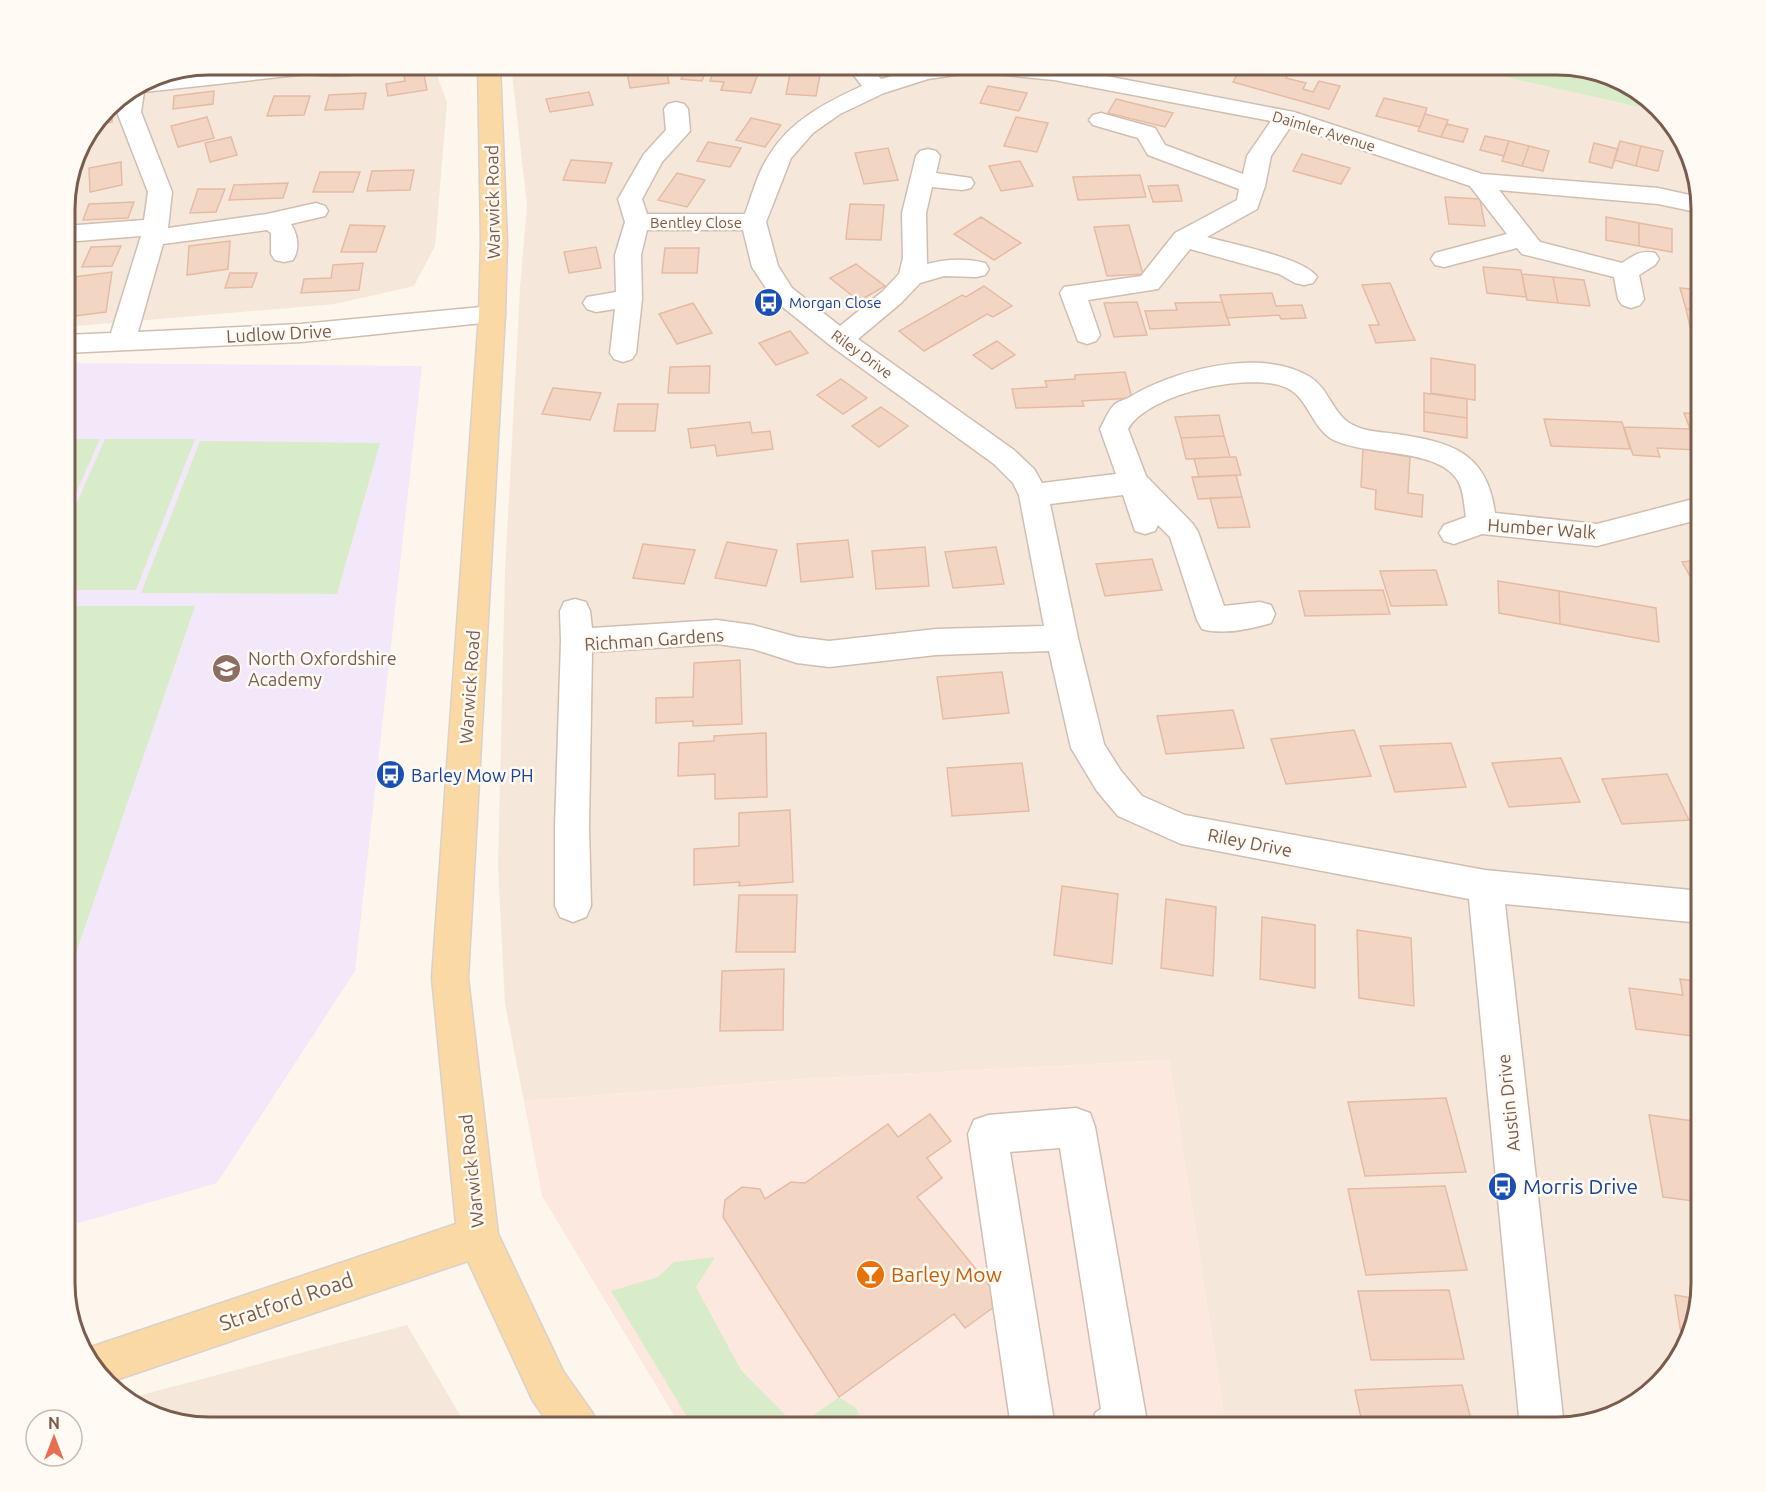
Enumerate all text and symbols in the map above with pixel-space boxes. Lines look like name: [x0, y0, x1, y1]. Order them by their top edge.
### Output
street label: Daimler Avenue: [1270, 107, 1378, 155]
street label: Warwick Road: [481, 145, 503, 259]
street label: Bentley Close: [650, 214, 742, 231]
bus stop icon: Morgan Close: [752, 286, 784, 318]
place label: Morgan Close: [789, 294, 882, 311]
street label: Ludlow Drive: [226, 320, 332, 346]
street label: Riley Drive: [828, 326, 896, 382]
street label: Humber Walk: [1487, 514, 1597, 542]
street label: Richman Gardens: [583, 624, 725, 654]
street label: Warwick Road: [455, 629, 483, 745]
place label: North Oxfordshire Academy: [248, 648, 397, 689]
school or university icon: North Oxfordshire Academy: [211, 652, 243, 684]
bus stop icon: Barley Mow PH: [374, 759, 406, 791]
place label: Barley Mow PH: [411, 765, 534, 785]
street label: Riley Drive: [1206, 824, 1294, 860]
street label: Austin Drive: [1493, 1053, 1523, 1153]
street label: Warwick Road: [455, 1113, 487, 1229]
bus stop icon: Morris Drive: [1486, 1170, 1518, 1202]
place label: Morris Drive: [1523, 1174, 1638, 1198]
bar icon: Barley Mow: [854, 1258, 886, 1290]
place label: Barley Mow: [891, 1262, 1002, 1286]
street label: Stratford Road: [216, 1267, 356, 1335]
north arrow: [24, 1408, 84, 1468]
text: N: [48, 1414, 60, 1432]

